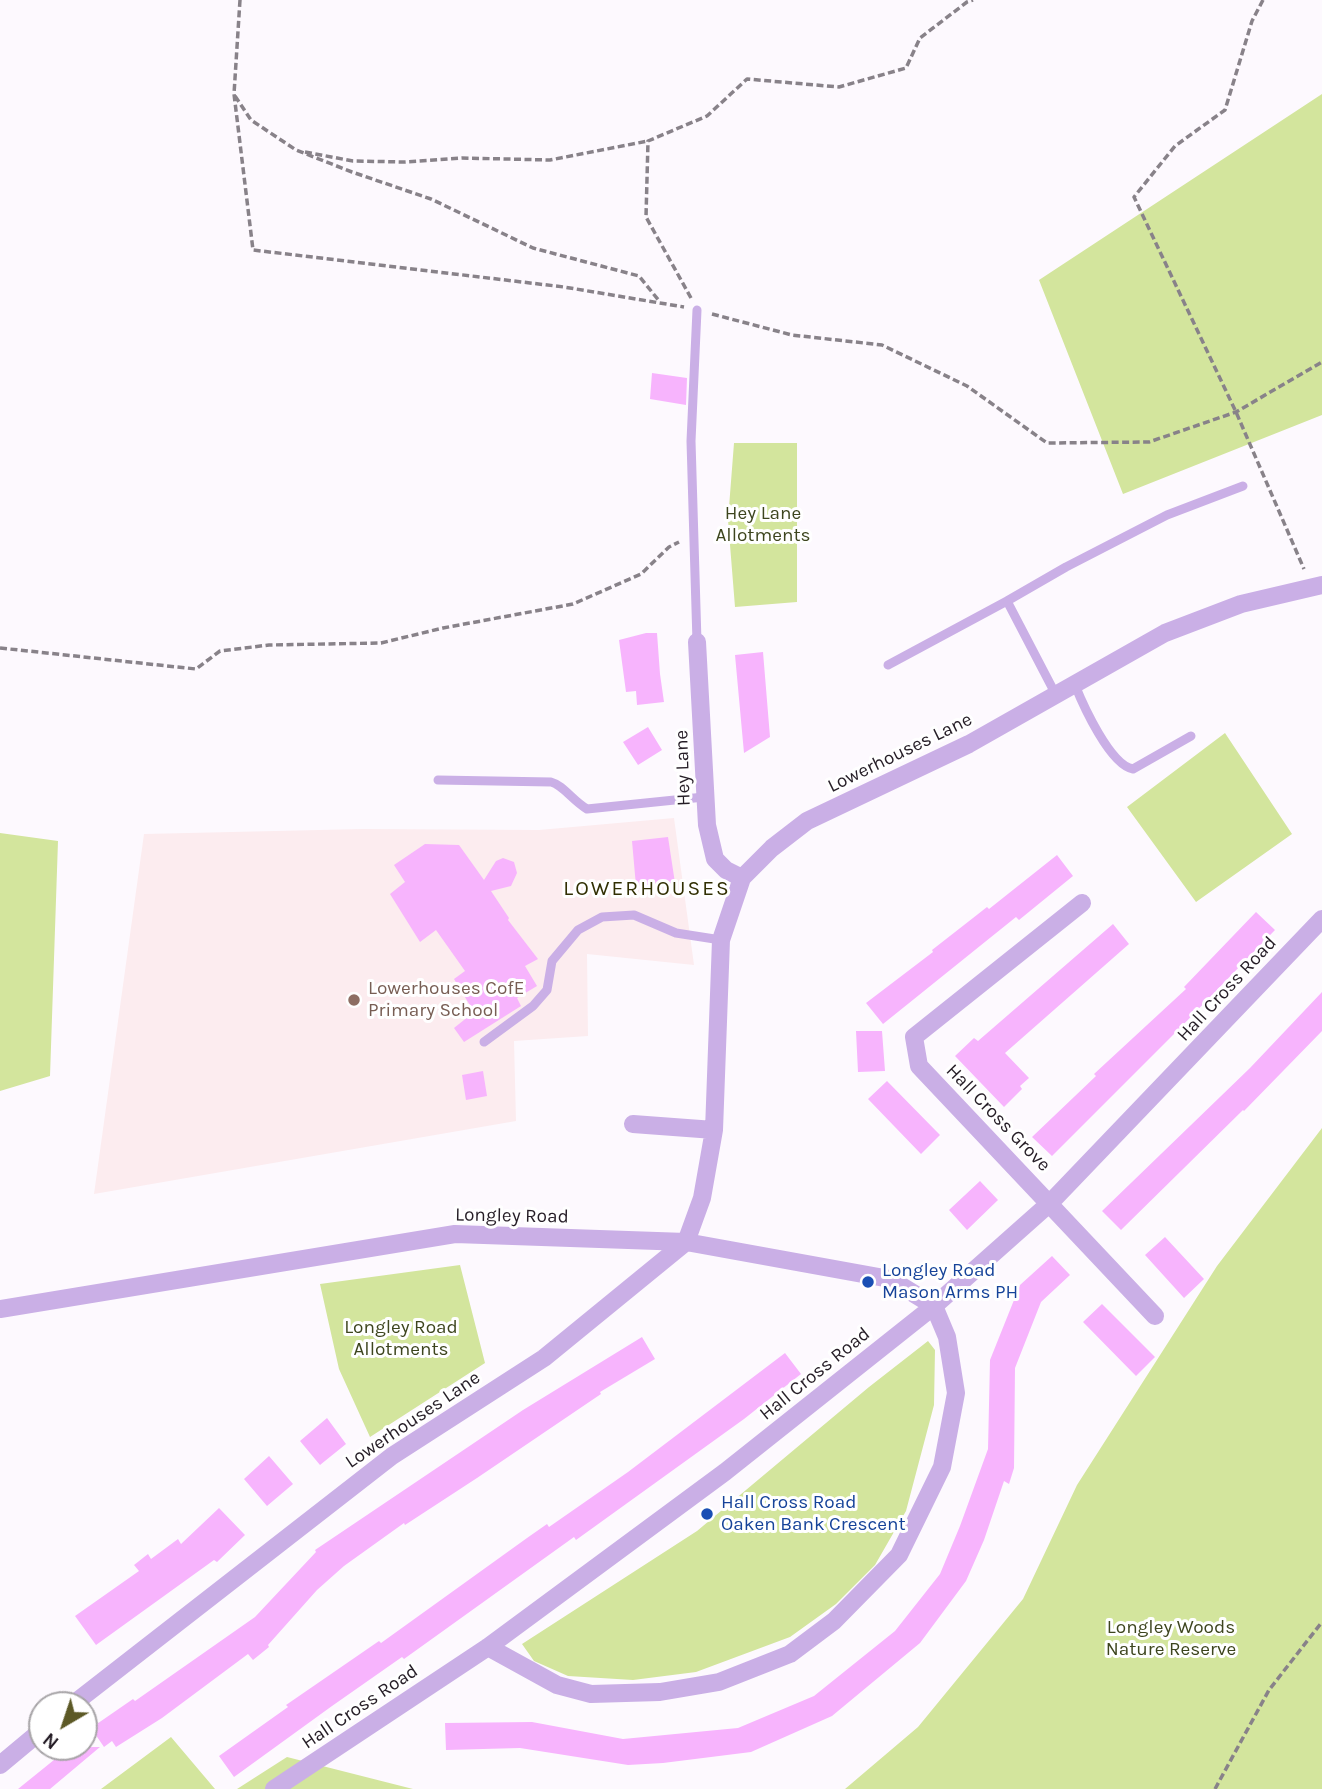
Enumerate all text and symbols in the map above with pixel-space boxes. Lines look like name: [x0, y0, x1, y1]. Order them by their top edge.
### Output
park label: Hey Lane Allotments: [715, 503, 811, 547]
street label: Lowerhouses Lane: [824, 708, 976, 798]
street label: Hey Lane: [670, 729, 696, 807]
district label: LOWERHOUSES: [565, 876, 729, 902]
street label: Hall Cross Road: [1172, 932, 1282, 1046]
place label: Lowerhouses CofE Primary School: [368, 978, 524, 1022]
marker: Lowerhouses CofE Primary School: [346, 992, 362, 1008]
street label: Hall Cross Grove: [941, 1060, 1055, 1176]
street label: Longley Road: [455, 1204, 569, 1228]
place label: Longley Road Mason Arms PH: [882, 1260, 1018, 1304]
marker: Longley Road Mason Arms PH: [860, 1274, 876, 1290]
park label: Longley Road Allotments: [344, 1317, 458, 1361]
street label: Hall Cross Road: [755, 1323, 875, 1425]
street label: Lowerhouses Lane: [341, 1366, 485, 1474]
place label: Hall Cross Road Oaken Bank Crescent: [721, 1492, 906, 1536]
marker: Hall Cross Road Oaken Bank Crescent: [699, 1506, 715, 1522]
park label: Longley Woods Nature Reserve: [1106, 1617, 1236, 1661]
street label: Hall Cross Road: [297, 1660, 423, 1754]
north arrow: [28, 1691, 98, 1761]
text: N: [39, 1728, 63, 1754]

